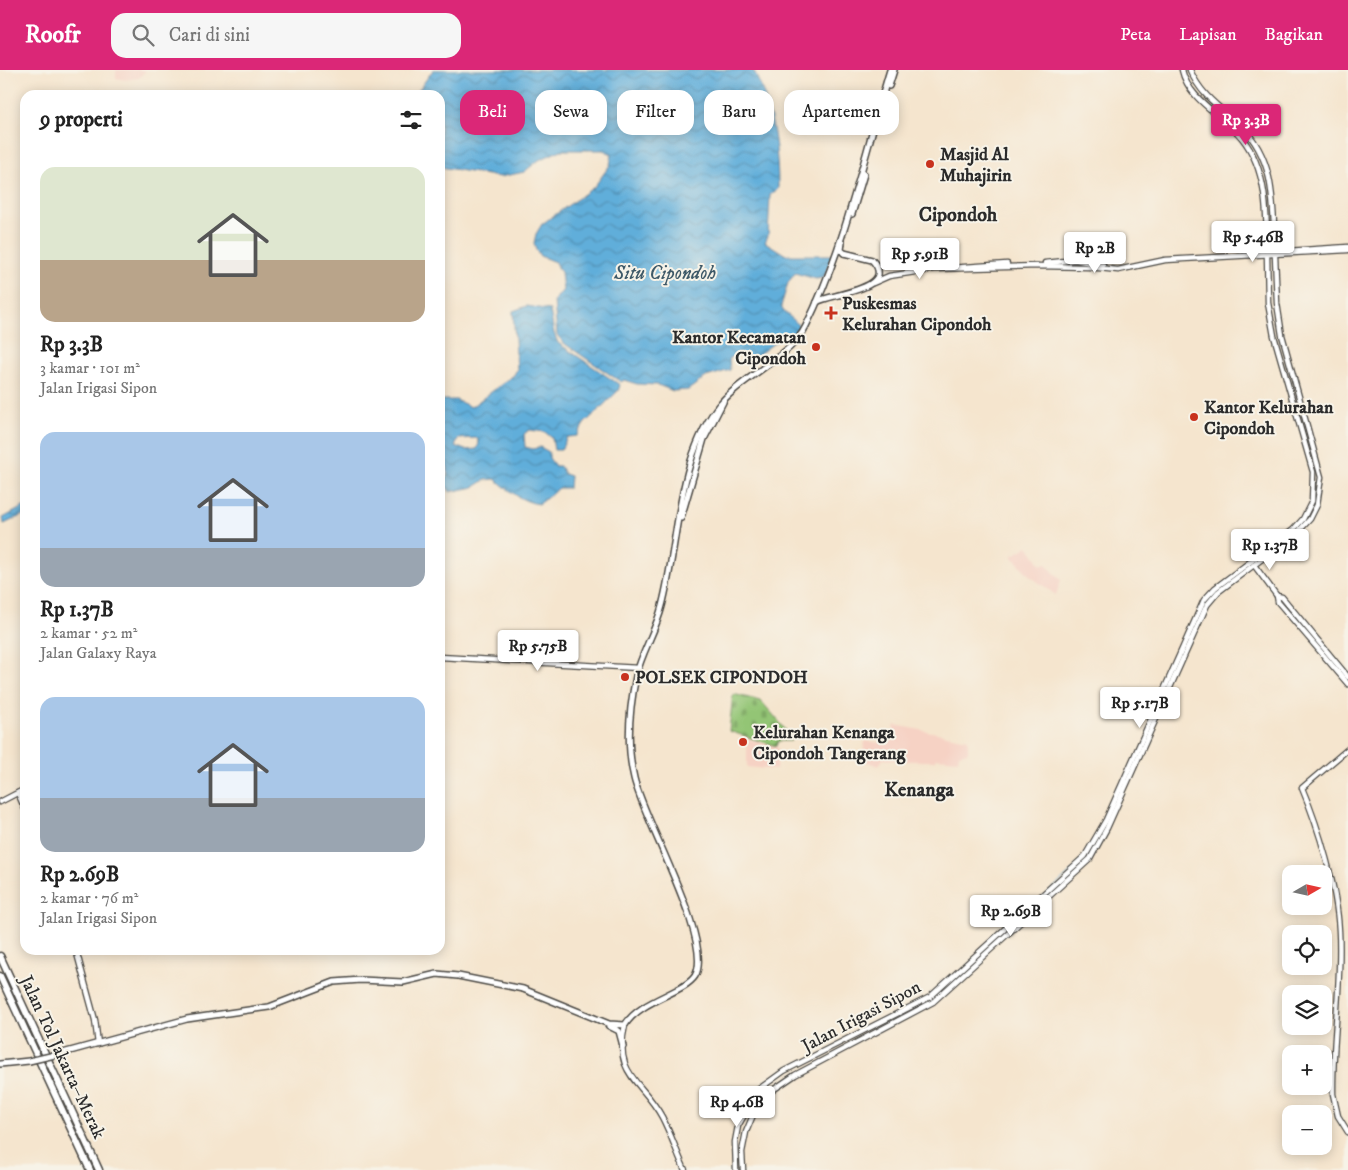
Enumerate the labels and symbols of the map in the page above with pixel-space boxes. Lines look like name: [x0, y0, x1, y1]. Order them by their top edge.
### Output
pin: Rp 3.3B: [1200, 104, 1292, 146]
place label: Masjid Al Muhajirin: [940, 144, 1012, 187]
marker: Masjid Al Muhajirin: [924, 158, 936, 170]
district label: Cipondoh: [919, 203, 998, 228]
pin: Rp 5.46B: [1201, 220, 1305, 263]
pin: Rp 2B: [1060, 232, 1130, 274]
pin: Rp 5.91B: [868, 238, 972, 280]
water label: Situ Cipondoh: [613, 262, 716, 286]
place label: Puskesmas Kelurahan Cipondoh: [842, 293, 992, 336]
marker: Puskesmas Kelurahan Cipondoh: [824, 306, 838, 320]
place label: Kantor Kecamatan Cipondoh: [672, 327, 807, 370]
marker: Kantor Kecamatan Cipondoh: [810, 341, 822, 353]
place label: Kantor Kelurahan Cipondoh: [1204, 397, 1334, 440]
marker: Kantor Kelurahan Cipondoh: [1188, 411, 1200, 423]
pin: Rp 1.37B: [1218, 528, 1322, 571]
pin: Rp 5.75B: [486, 630, 590, 672]
place label: POLSEK CIPONDOH: [635, 667, 808, 689]
marker: POLSEK CIPONDOH: [619, 671, 631, 683]
pin: Rp 5.17B: [1088, 686, 1192, 729]
place label: Kelurahan Kenanga Cipondoh Tangerang: [753, 722, 907, 765]
marker: Kelurahan Kenanga Cipondoh Tangerang: [737, 736, 749, 748]
district label: Kenanga: [884, 778, 954, 803]
north arrow: [1282, 865, 1332, 915]
pin: Rp 2.69B: [959, 894, 1063, 937]
street label: Jalan Tol Jakarta–Merak: [14, 970, 110, 1143]
street label: Jalan Irigasi Sipon: [796, 976, 925, 1058]
pin: Rp 4.6B: [691, 1086, 783, 1128]

